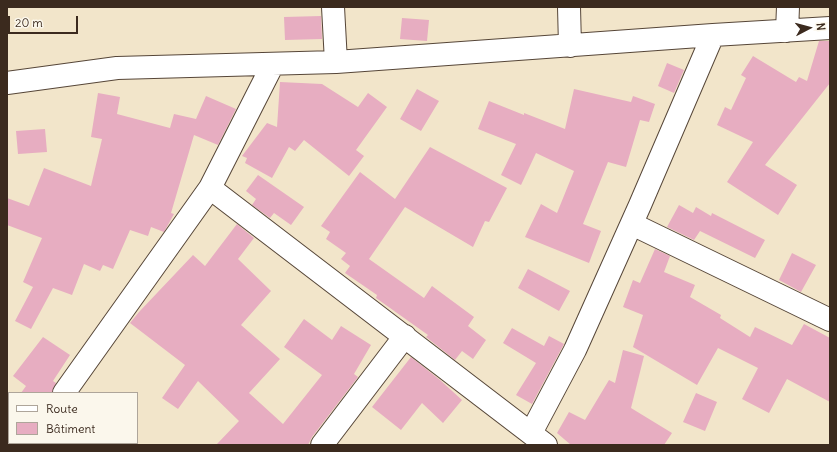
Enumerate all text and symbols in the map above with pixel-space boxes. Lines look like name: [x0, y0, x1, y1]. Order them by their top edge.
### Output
scale bar: [10, 8, 80, 34]
north arrow: [789, 8, 829, 48]
text: 20 m: [15, 15, 43, 30]
text: N: [814, 22, 828, 31]
legend: [8, 392, 138, 444]
text: Route: [46, 401, 78, 416]
text: Bâtiment: [46, 421, 95, 436]

